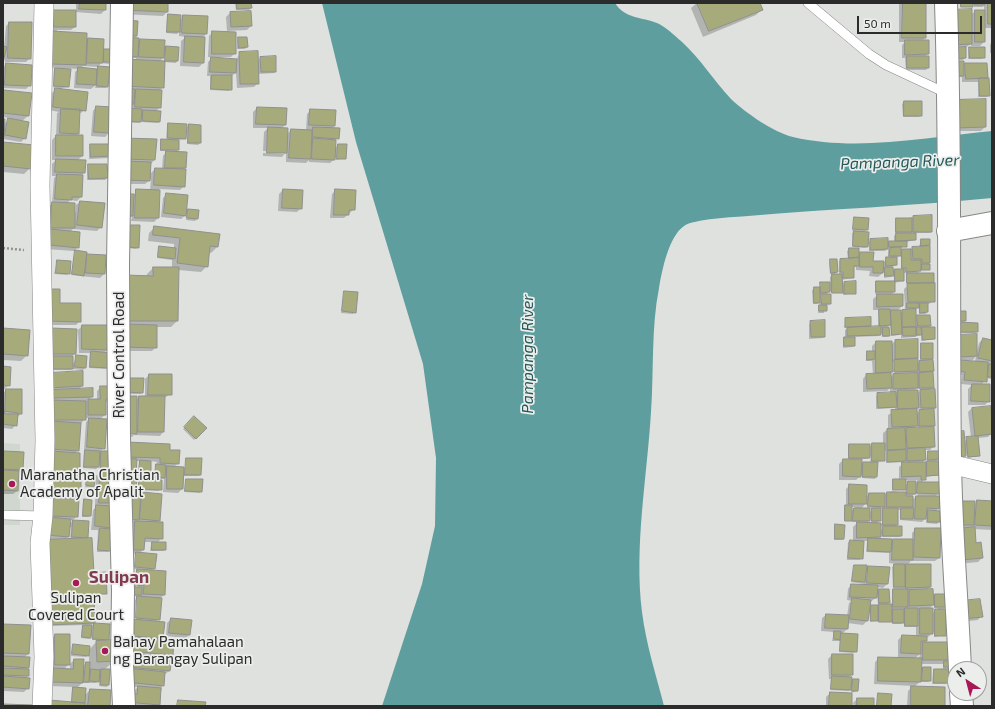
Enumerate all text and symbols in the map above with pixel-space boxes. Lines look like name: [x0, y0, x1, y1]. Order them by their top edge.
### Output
scale bar: [859, 8, 984, 34]
text: 50 m: [864, 16, 891, 30]
water label: Pampanga River: [840, 150, 960, 174]
street label: River Control Road: [110, 292, 128, 418]
water label: Pampanga River: [518, 294, 538, 414]
place label: Maranatha Christian Academy of Apalit: [20, 466, 160, 501]
marker: Maranatha Christian Academy of Apalit: [7, 479, 17, 489]
district label: Sulipan: [89, 567, 149, 587]
marker: Sulipan Covered Court: [71, 578, 81, 588]
place label: Sulipan Covered Court: [28, 589, 124, 624]
place label: Bahay Pamahalaan ng Barangay Sulipan: [113, 633, 253, 668]
marker: Bahay Pamahalaan ng Barangay Sulipan: [100, 646, 110, 656]
north arrow: [947, 661, 987, 701]
text: N: [953, 664, 967, 679]

